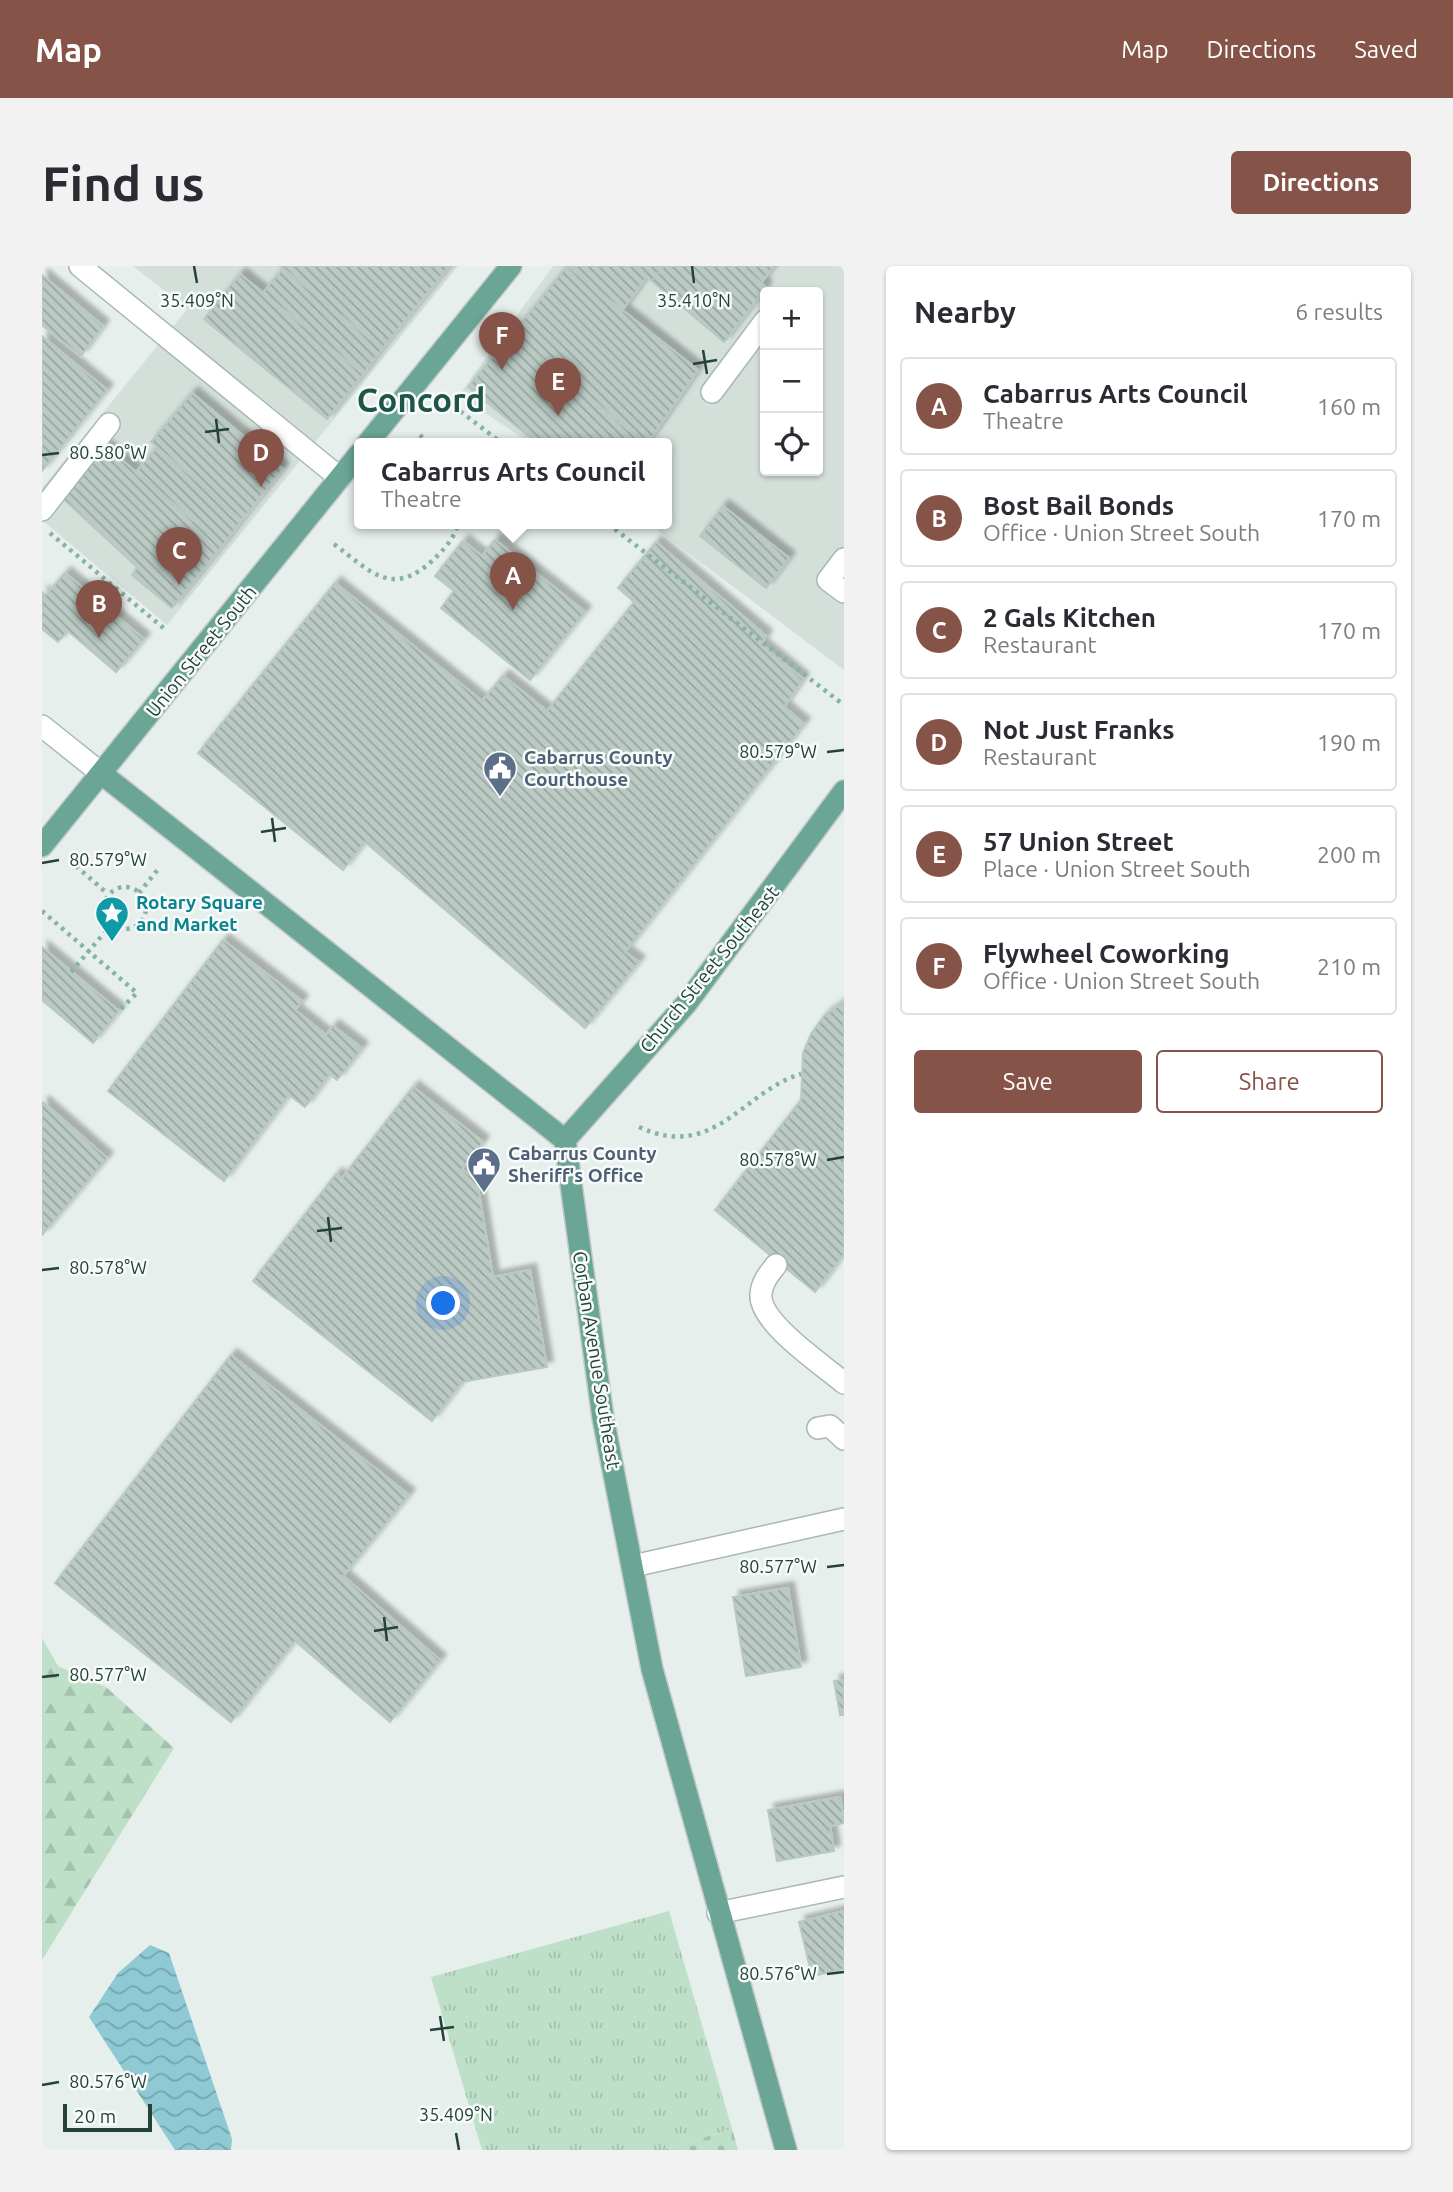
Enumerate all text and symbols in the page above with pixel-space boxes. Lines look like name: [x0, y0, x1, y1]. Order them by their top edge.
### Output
text: Map: [35, 31, 102, 68]
text: Map: [1121, 36, 1168, 63]
text: Directions: [1206, 36, 1316, 63]
text: Saved: [1354, 36, 1418, 63]
button: Directions: [1231, 151, 1411, 214]
text: Find us: [42, 155, 205, 210]
map controls: [760, 287, 823, 476]
button: +: [760, 287, 823, 350]
text: 35.409°N: [160, 290, 234, 310]
text: 35.410°N: [657, 290, 731, 310]
text: Nearby: [914, 295, 1016, 329]
text: 6 results: [1295, 299, 1383, 324]
pin: F: [479, 312, 525, 370]
button: −: [760, 350, 823, 413]
pin: E: [535, 358, 581, 416]
text: Cabarrus Arts Council: [983, 379, 1248, 408]
district label: Concord: [357, 381, 485, 418]
text: A: [931, 394, 947, 419]
text: 160 m: [1317, 394, 1381, 419]
text: Theatre: [983, 408, 1064, 433]
button: locate: [760, 413, 823, 476]
pin: D: [238, 429, 284, 487]
popup: [354, 438, 672, 529]
text: 80.580°W: [69, 442, 147, 462]
text: Cabarrus Arts Council: [381, 457, 645, 486]
text: Theatre: [381, 486, 462, 511]
text: Bost Bail Bonds: [983, 491, 1174, 520]
text: B: [931, 506, 947, 531]
text: 170 m: [1317, 506, 1381, 531]
text: Office · Union Street South: [983, 520, 1260, 545]
pin: C: [156, 527, 202, 585]
pin: A: [490, 552, 536, 610]
pin: B: [76, 580, 122, 638]
street label: Union Street South: [141, 581, 261, 721]
text: 2 Gals Kitchen: [983, 603, 1156, 632]
text: C: [932, 618, 946, 643]
text: 170 m: [1317, 618, 1381, 643]
text: Restaurant: [983, 632, 1097, 657]
text: Not Just Franks: [983, 715, 1175, 744]
text: D: [931, 730, 947, 755]
text: 190 m: [1317, 730, 1381, 755]
text: 80.579°W: [739, 741, 817, 761]
text: Restaurant: [983, 744, 1097, 769]
place label: Cabarrus County Courthouse: [524, 746, 673, 790]
public building icon: Cabarrus County Courthouse: [481, 749, 519, 798]
text: 57 Union Street: [983, 827, 1174, 856]
text: E: [932, 842, 946, 867]
text: 200 m: [1317, 842, 1381, 867]
text: 80.579°W: [69, 849, 147, 869]
text: Place · Union Street South: [983, 856, 1251, 881]
street label: Church Street Southeast: [635, 881, 783, 1057]
place label: Rotary Square and Market: [136, 891, 263, 935]
place icon: Rotary Square and Market: [93, 894, 131, 943]
text: Flywheel Coworking: [983, 939, 1230, 968]
text: F: [933, 954, 945, 979]
text: 210 m: [1317, 954, 1381, 979]
text: Office · Union Street South: [983, 968, 1260, 993]
button: Save: [914, 1050, 1142, 1113]
button: Share: [1156, 1050, 1383, 1113]
place label: Cabarrus County Sheriff's Office: [508, 1142, 657, 1186]
public building icon: Cabarrus County Sheriff's Office: [465, 1145, 503, 1194]
text: 80.578°W: [739, 1149, 817, 1169]
street label: Corban Avenue Southeast: [569, 1249, 625, 1471]
text: 80.578°W: [69, 1257, 147, 1277]
your location: [426, 1286, 460, 1320]
text: 80.577°W: [739, 1556, 817, 1576]
text: 80.577°W: [69, 1664, 147, 1684]
text: 80.576°W: [739, 1963, 817, 1983]
text: 80.576°W: [69, 2071, 147, 2091]
scale bar: [63, 2101, 152, 2133]
text: 35.409°N: [419, 2104, 493, 2124]
text: 20 m: [74, 2105, 116, 2127]

